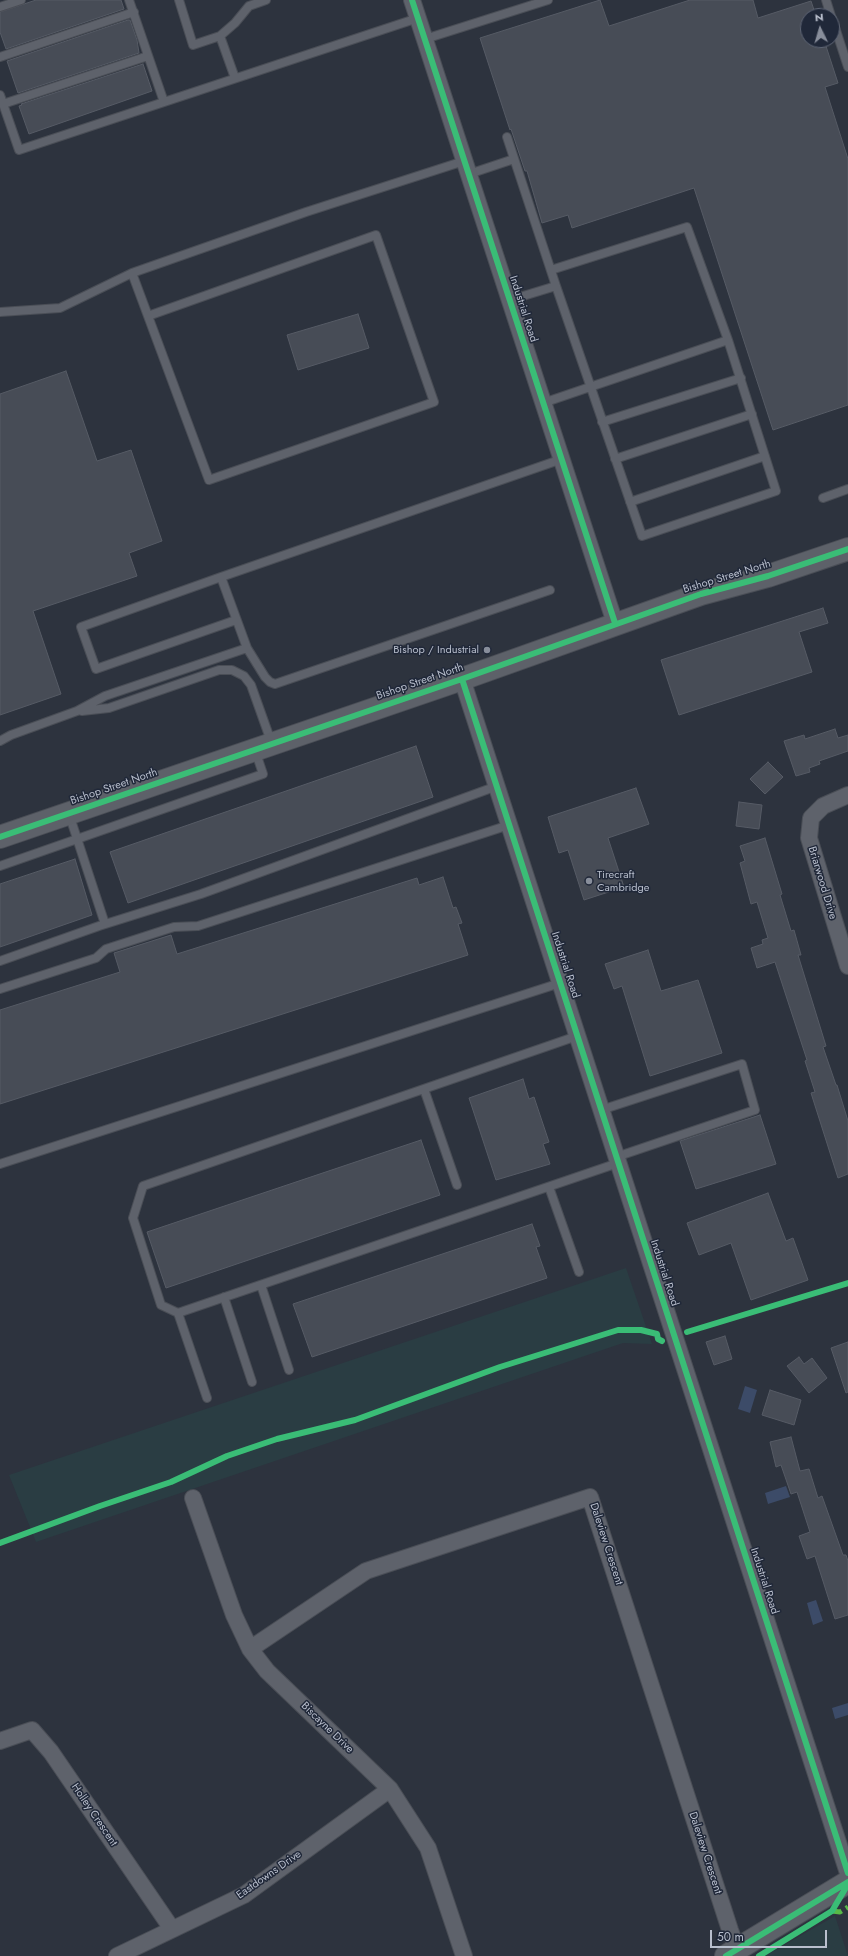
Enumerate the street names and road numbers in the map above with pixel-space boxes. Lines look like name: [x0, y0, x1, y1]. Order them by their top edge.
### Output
street label: Industrial Road: [506, 274, 540, 344]
street label: Bishop Street North: [682, 557, 772, 597]
street label: Bishop Street North: [375, 661, 465, 703]
street label: Bishop Street North: [69, 766, 159, 808]
street label: Briarwood Drive: [805, 845, 839, 921]
street label: Industrial Road: [548, 930, 582, 1000]
street label: Industrial Road: [647, 1238, 681, 1308]
street label: Daleview Crescent: [587, 1501, 625, 1587]
street label: Industrial Road: [747, 1546, 781, 1616]
street label: Biscayne Drive: [298, 1700, 356, 1756]
street label: Holley Crescent: [68, 1781, 120, 1849]
street label: Daleview Crescent: [686, 1810, 724, 1896]
street label: Eastdowns Drive: [234, 1848, 304, 1902]

